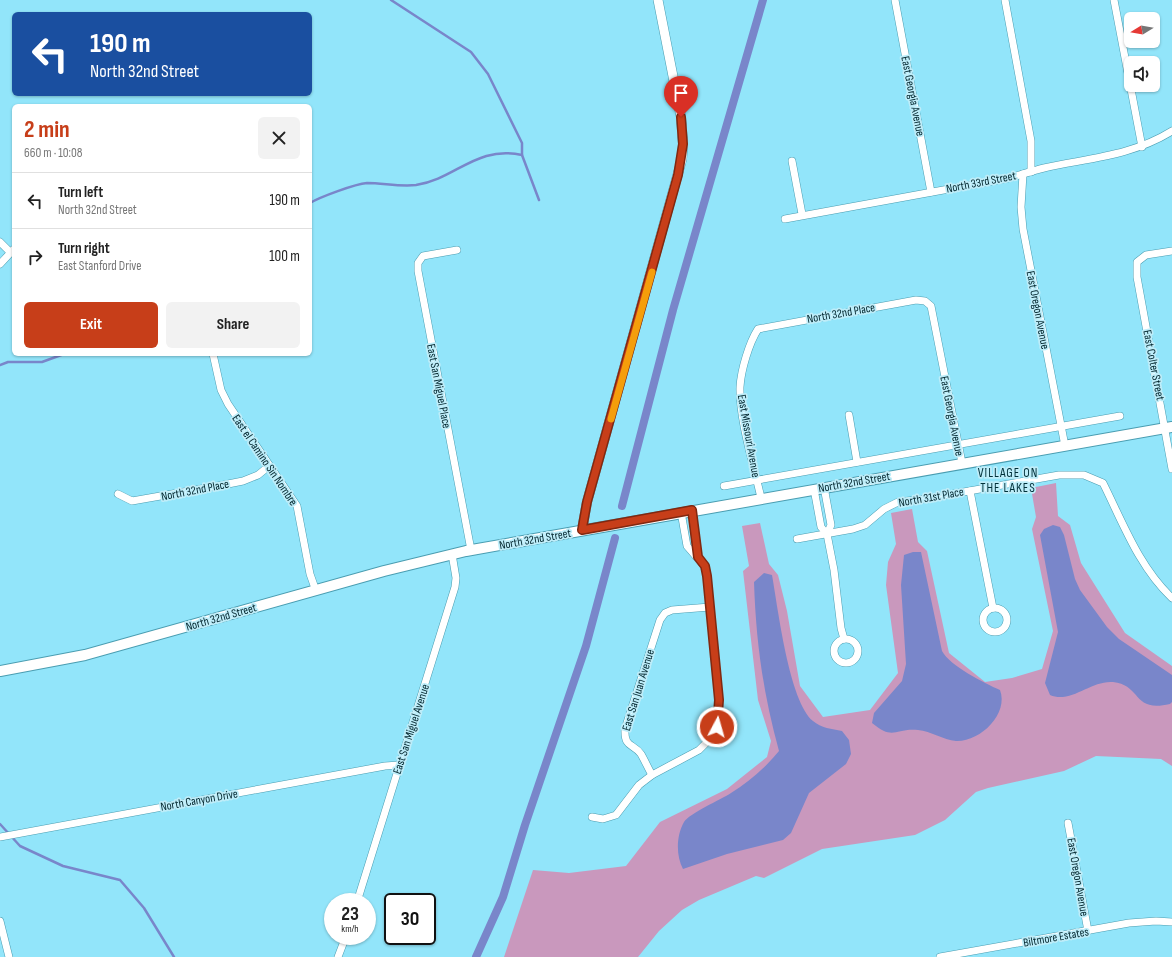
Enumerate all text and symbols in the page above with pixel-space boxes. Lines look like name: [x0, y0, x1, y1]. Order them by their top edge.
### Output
north arrow: [1124, 12, 1160, 48]
map controls: [1124, 12, 1160, 92]
text: 190 m: [90, 27, 151, 60]
icon: left: [24, 28, 76, 80]
street label: East Georgia Avenue: [897, 55, 928, 137]
button: sound: [1124, 56, 1160, 92]
text: North 32nd Street: [90, 61, 199, 82]
pin: [664, 76, 698, 117]
icon: arrive: [670, 82, 692, 104]
text: 2 min: [24, 115, 70, 144]
button: close: [258, 117, 300, 159]
text: 660 m · 10:08: [24, 145, 82, 161]
street label: North 33rd Street: [945, 168, 1018, 197]
text: Turn left: [58, 183, 103, 202]
icon: left: [24, 190, 46, 212]
text: 190 m: [269, 191, 300, 210]
text: North 32nd Street: [58, 202, 137, 218]
text: Turn right: [58, 239, 110, 258]
icon: right: [24, 246, 46, 268]
text: 100 m: [269, 247, 300, 266]
text: East Stanford Drive: [58, 258, 141, 274]
street label: East Oregon Avenue: [1023, 270, 1052, 351]
street label: North 32nd Place: [806, 300, 876, 327]
button: Exit: [24, 302, 158, 348]
button: Share: [166, 302, 300, 348]
street label: East Colter Street: [1139, 329, 1168, 402]
street label: East San Miguel Place: [423, 343, 454, 430]
street label: East Georgia Avenue: [936, 375, 967, 457]
street label: East Missouri Avenue: [734, 393, 763, 479]
street label: East el Camino Sin Nombre: [229, 412, 301, 509]
district label: VILLAGE ON THE LAKES: [978, 465, 1038, 496]
street label: North 32nd Street: [817, 469, 892, 496]
street label: North 32nd Place: [160, 477, 231, 504]
street label: North 31st Place: [897, 484, 965, 511]
street label: North 32nd Street: [498, 526, 573, 553]
street label: North 32nd Street: [184, 600, 258, 635]
street label: East San Juan Avenue: [619, 647, 658, 733]
street label: East San Miguel Avenue: [390, 682, 433, 776]
position arrow: [696, 706, 738, 748]
street label: North Canyon Drive: [159, 786, 239, 815]
street label: East Oregon Avenue: [1063, 837, 1092, 918]
speed limit sign: 30: [384, 893, 436, 945]
text: 23: [341, 902, 359, 926]
text: km/h: [341, 923, 359, 935]
street label: Biltmore Estates: [1022, 924, 1090, 951]

